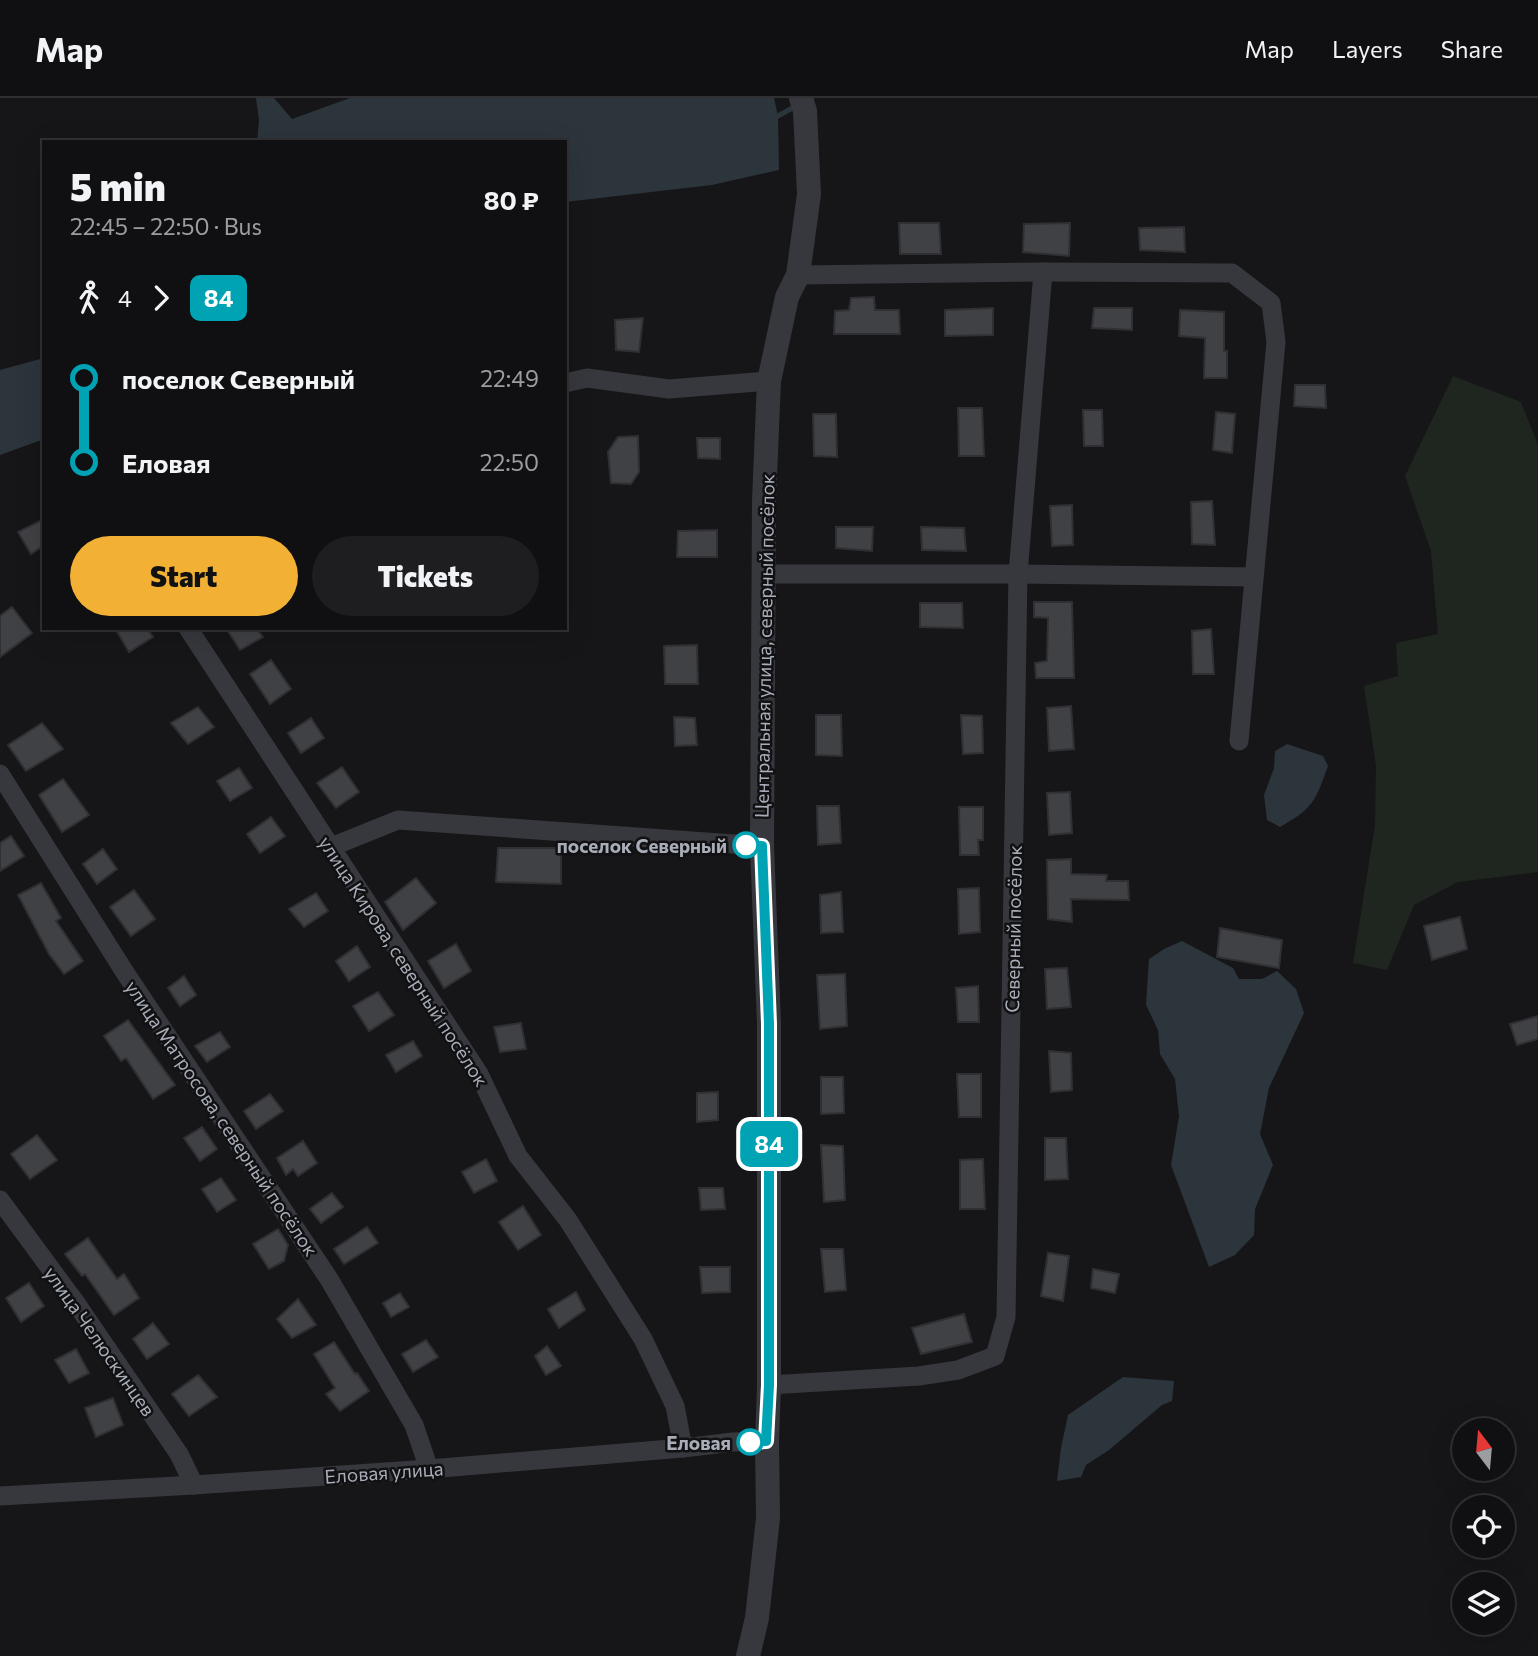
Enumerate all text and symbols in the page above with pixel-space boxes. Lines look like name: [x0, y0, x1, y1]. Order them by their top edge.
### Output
text: Map: [35, 28, 103, 69]
text: Map: [1245, 34, 1294, 63]
text: Layers: [1332, 34, 1403, 63]
text: Share: [1441, 34, 1503, 63]
text: 5 min: [70, 162, 166, 209]
text: 80 ₽: [484, 184, 539, 215]
text: 22:45 – 22:50 · Bus: [70, 212, 262, 240]
icon: walk: [70, 279, 108, 317]
icon: forward: [142, 279, 180, 317]
text: 84: [204, 283, 233, 312]
text: 4: [118, 284, 132, 312]
text: поселок Северный: [122, 363, 355, 394]
text: 22:49: [480, 364, 539, 392]
text: Еловая: [122, 447, 211, 478]
text: 22:50: [480, 448, 539, 476]
street label: Центральная улица, северный посёлок: [749, 474, 779, 818]
button: Start: [70, 536, 298, 616]
button: Tickets: [312, 536, 539, 616]
street label: улица Кирова, северный посёлок: [314, 832, 494, 1090]
marker: поселок Северный: [733, 832, 759, 858]
place label: поселок Северный: [557, 834, 727, 857]
street label: Северный посёлок: [1000, 845, 1026, 1013]
street label: улица Матросова, северный посёлок: [121, 976, 323, 1260]
line badge: 84: [738, 1121, 800, 1167]
text: 84: [754, 1129, 784, 1158]
street label: улица Челюскинцев: [40, 1262, 160, 1420]
north arrow: [1452, 1418, 1516, 1480]
map controls: [1452, 1418, 1515, 1635]
marker: Еловая: [737, 1429, 763, 1455]
place label: Еловая: [666, 1431, 731, 1454]
street label: Еловая улица: [324, 1456, 444, 1488]
button: locate: [1452, 1495, 1515, 1558]
button: layers: [1452, 1572, 1515, 1635]

